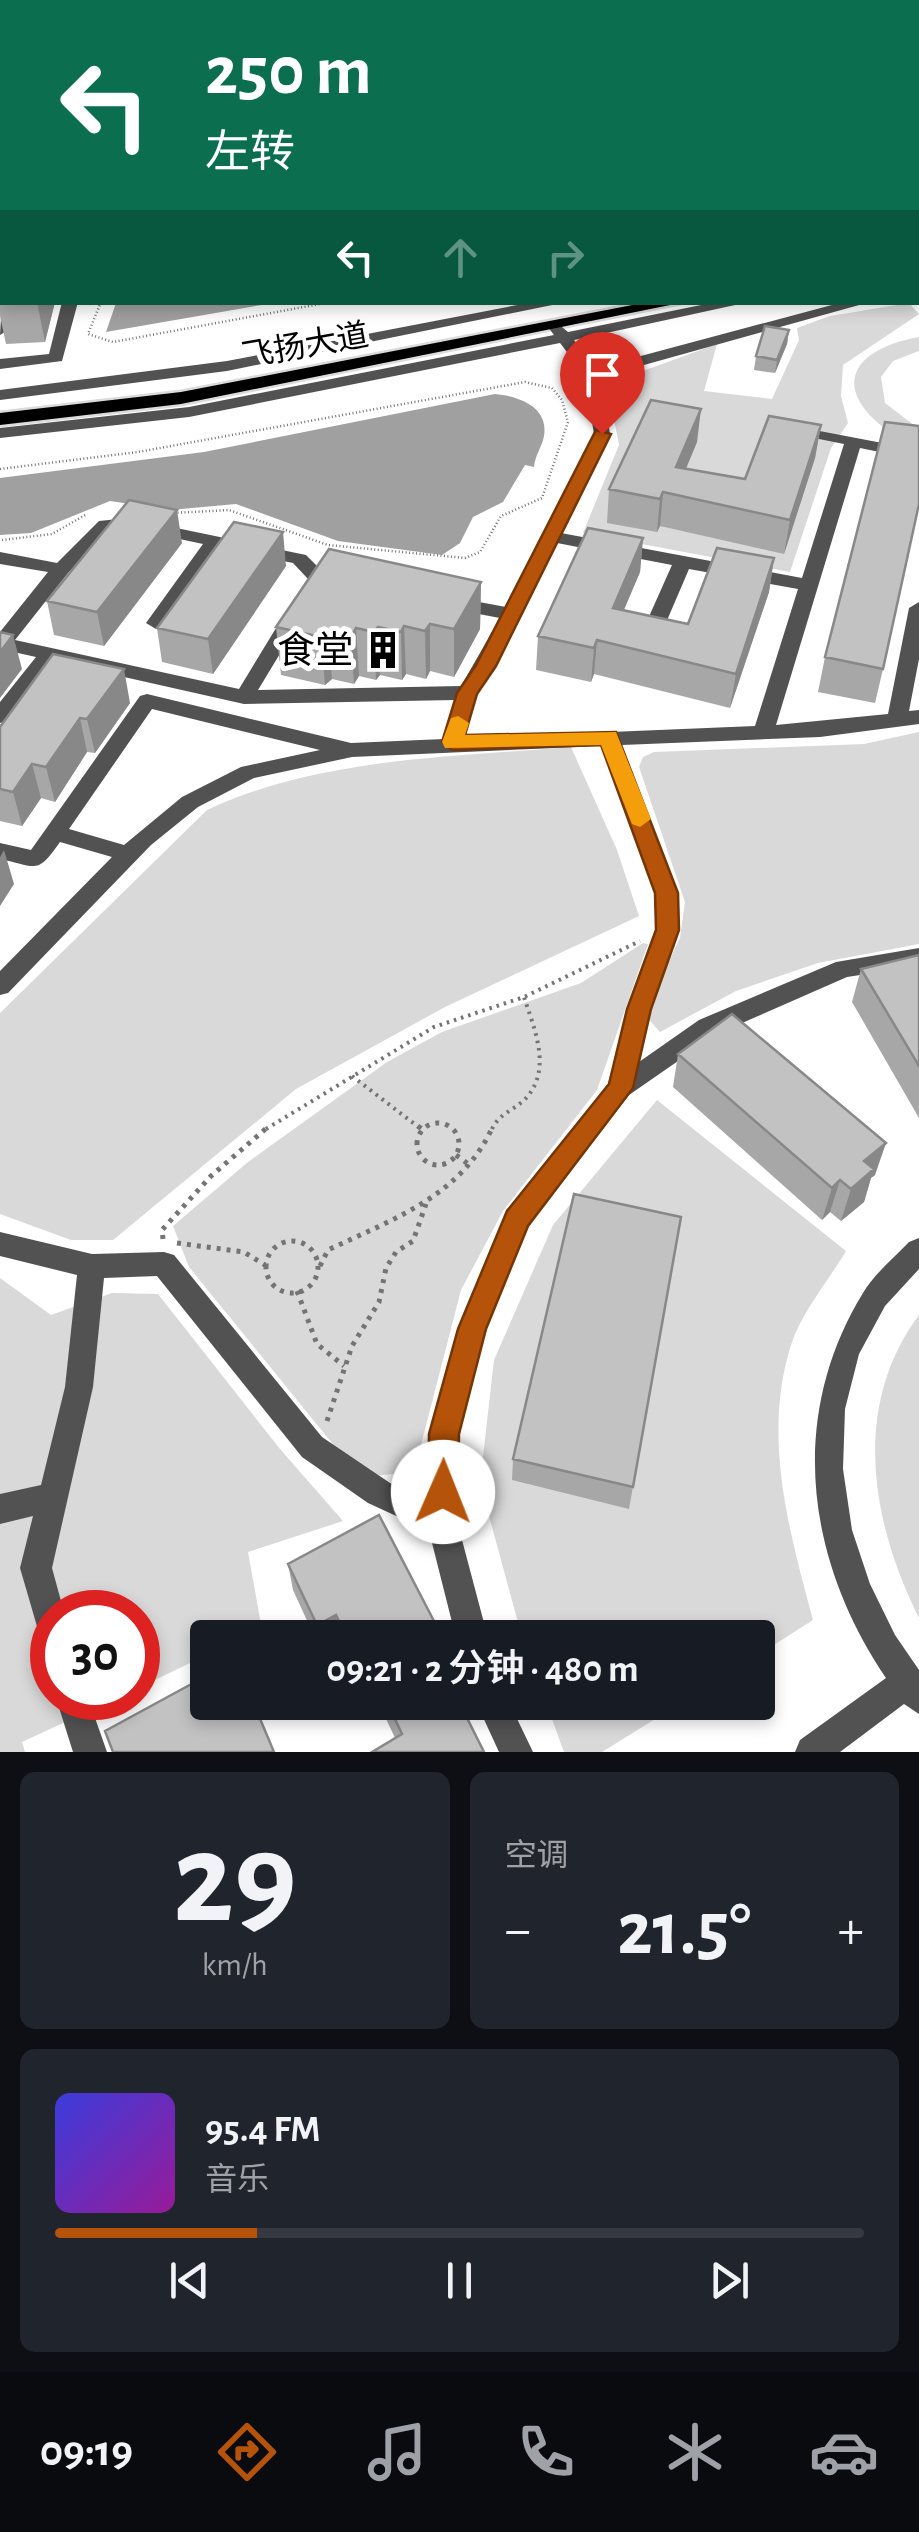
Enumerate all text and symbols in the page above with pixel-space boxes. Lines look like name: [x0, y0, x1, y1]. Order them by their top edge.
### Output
text: 250 m: [205, 37, 372, 107]
icon: left: [40, 40, 170, 170]
text: 左转: [205, 131, 295, 176]
icon: left: [328, 230, 383, 285]
icon: ahead: [433, 230, 488, 285]
icon: right: [538, 230, 593, 285]
street label: 飞扬大道: [239, 317, 371, 373]
pin: [560, 332, 645, 435]
icon: arrive: [575, 347, 630, 402]
building icon: 食堂: [362, 629, 404, 671]
place label: 食堂: [277, 630, 353, 671]
position arrow: [391, 1440, 495, 1544]
speed limit sign: 30: [30, 1590, 160, 1720]
text: 09:21 · 2 分钟 · 480 m: [326, 1651, 639, 1689]
text: 29: [173, 1816, 297, 1946]
text: 空调: [505, 1840, 569, 1872]
text: 21.5°: [617, 1893, 751, 1968]
text: −: [505, 1903, 531, 1958]
text: +: [838, 1903, 864, 1958]
text: km/h: [202, 1949, 268, 1981]
text: 95.4 FM: [205, 2111, 321, 2149]
text: 音乐: [205, 2164, 269, 2196]
icon: previous: [162, 2253, 217, 2308]
icon: pause: [432, 2253, 487, 2308]
icon: next: [702, 2253, 757, 2308]
icon: directions: [212, 2417, 282, 2487]
icon: music: [362, 2417, 432, 2487]
icon: phone: [511, 2417, 581, 2487]
icon: climate: [660, 2417, 730, 2487]
icon: car: [809, 2417, 879, 2487]
text: 09:19: [40, 2429, 133, 2474]

